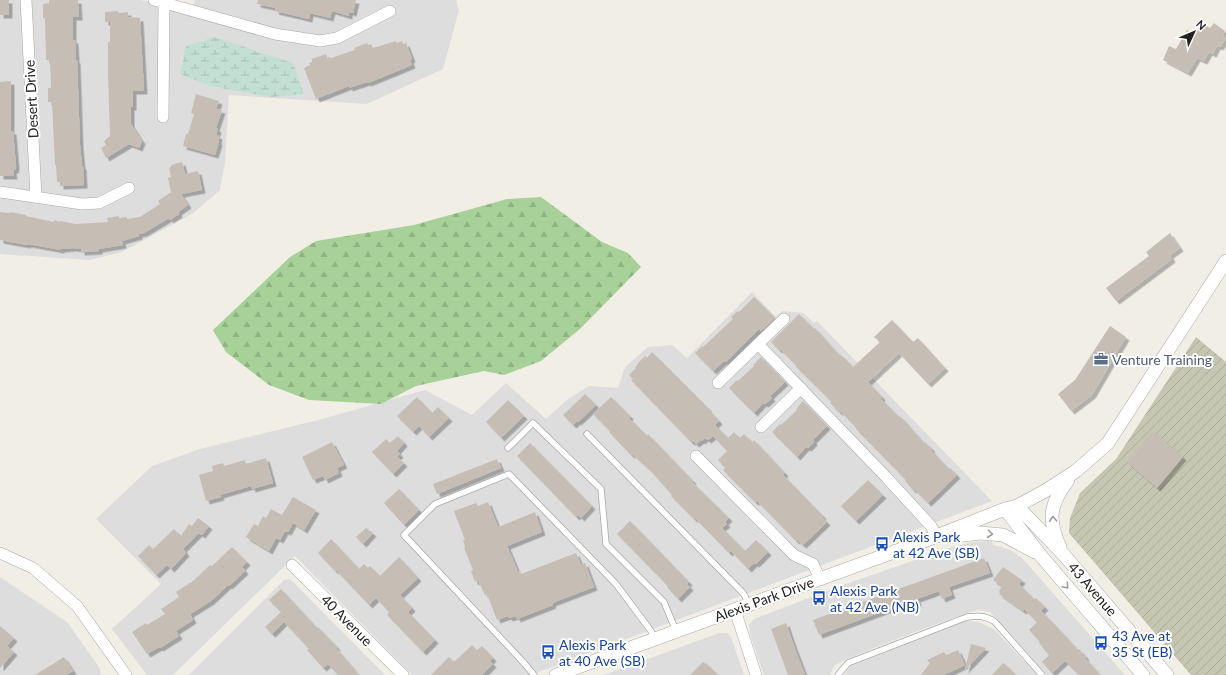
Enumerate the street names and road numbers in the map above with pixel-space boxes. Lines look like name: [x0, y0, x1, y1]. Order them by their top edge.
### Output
street label: Desert Drive: [20, 59, 42, 139]
street label: 43 Avenue: [1065, 559, 1121, 619]
street label: Alexis Park Drive: [712, 573, 816, 625]
street label: 40 Avenue: [318, 591, 376, 649]

